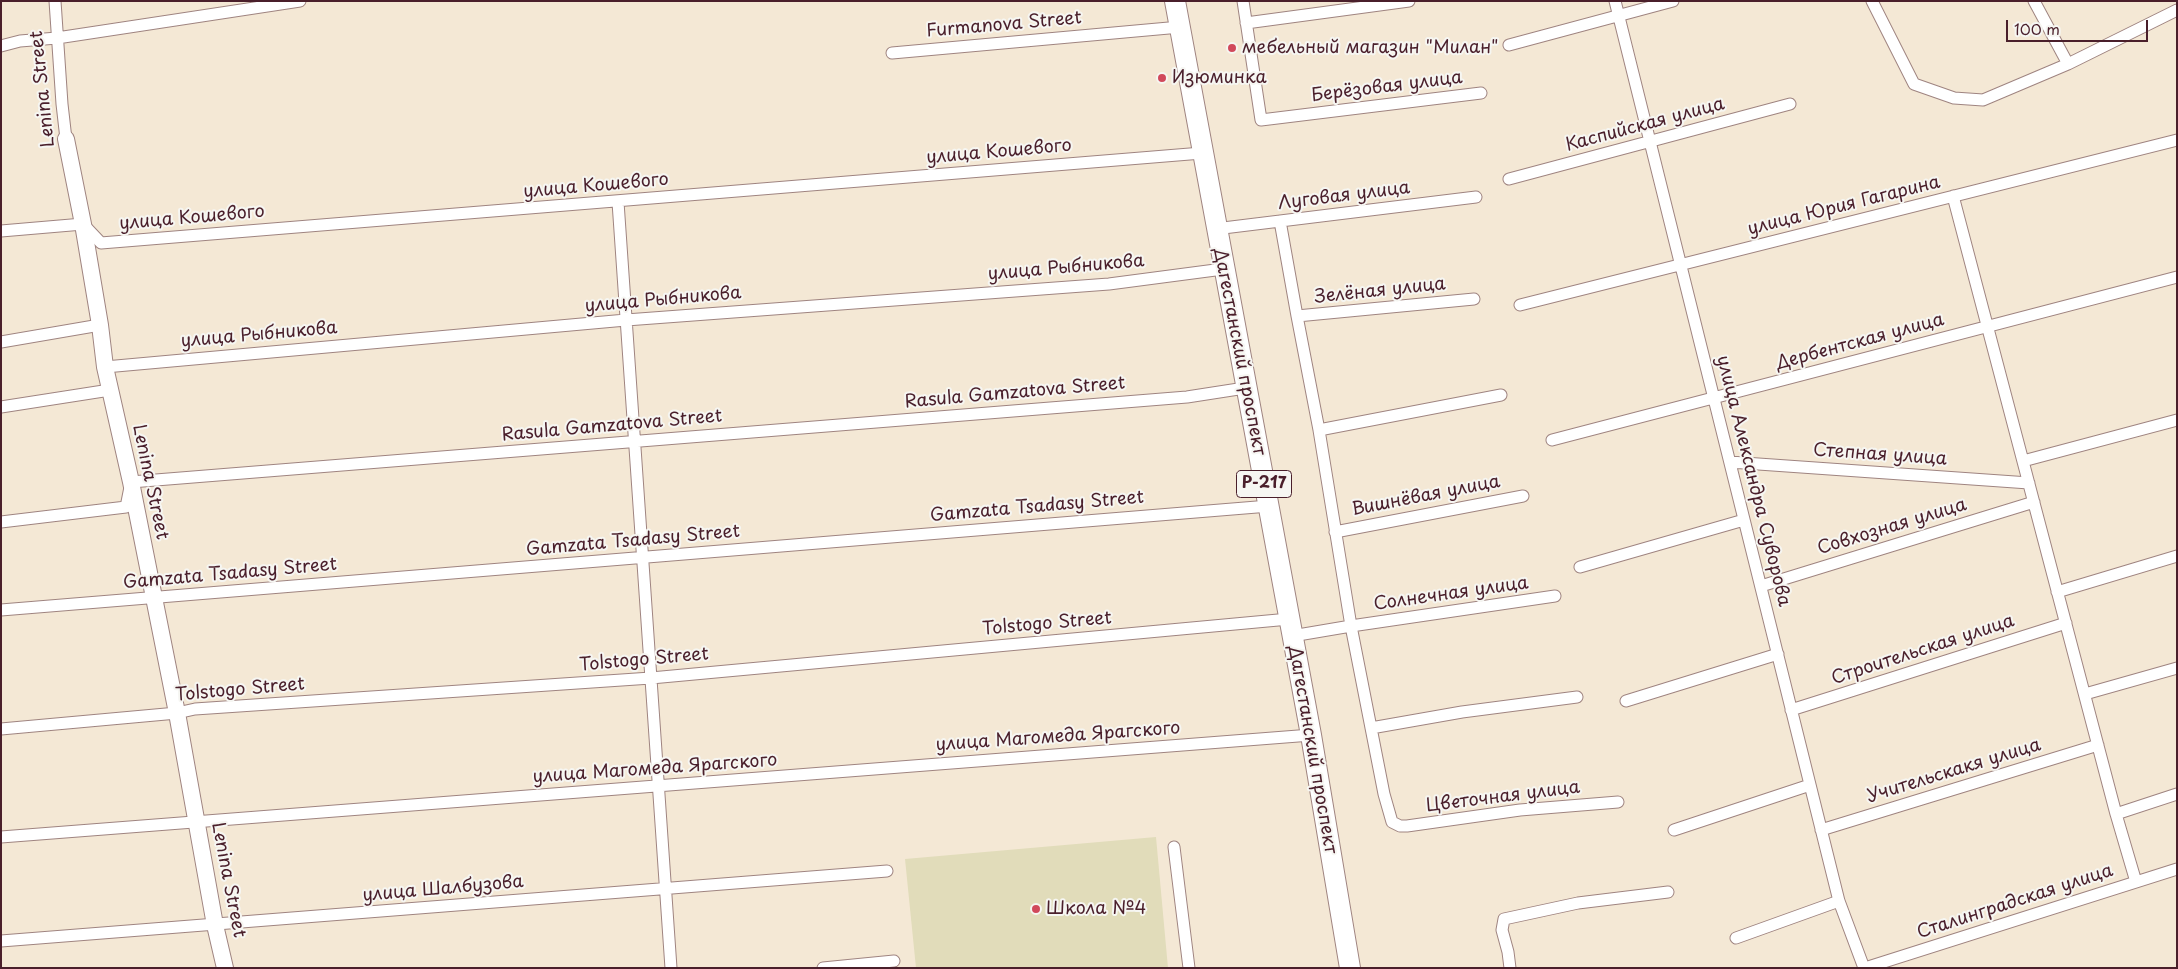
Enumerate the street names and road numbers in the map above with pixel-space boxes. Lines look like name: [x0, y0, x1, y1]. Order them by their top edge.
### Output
street label: Furmanova Street: [925, 7, 1083, 43]
street label: Lenina Street: [26, 30, 60, 148]
street label: Берёзовая улица: [1310, 67, 1464, 107]
street label: Каспийская улица: [1563, 93, 1727, 157]
street label: улица Кошевого: [925, 135, 1073, 169]
street label: улица Кошевого: [522, 169, 670, 203]
street label: улица Юрия Гагарина: [1745, 172, 1943, 240]
street label: Луговая улица: [1277, 177, 1411, 215]
street label: улица Кошевого: [118, 201, 266, 235]
street label: Дагестанский проспект: [1208, 246, 1270, 458]
street label: улица Рыбникова: [987, 250, 1145, 286]
street label: Зелёная улица: [1313, 273, 1447, 309]
street label: улица Рыбникова: [584, 282, 742, 318]
street label: Дербентская улица: [1774, 309, 1946, 375]
street label: улица Рыбникова: [180, 317, 338, 353]
street label: улица Александра Суворова: [1711, 353, 1795, 609]
street label: Rasula Gamzatova Street: [904, 373, 1126, 413]
street label: Rasula Gamzatova Street: [501, 406, 723, 446]
street label: Lenina Street: [127, 422, 173, 542]
street label: Степная улица: [1812, 440, 1948, 470]
road number: Р-217: [1236, 470, 1292, 498]
street label: Вишнёвая улица: [1350, 471, 1502, 521]
street label: Gamzata Tsadasy Street: [929, 487, 1145, 527]
street label: Совхозная улица: [1815, 494, 1969, 560]
street label: Gamzata Tsadasy Street: [525, 521, 741, 561]
street label: Gamzata Tsadasy Street: [122, 554, 338, 594]
street label: Солнечная улица: [1372, 572, 1530, 616]
street label: Tolstogo Street: [981, 608, 1113, 640]
street label: Строительская улица: [1829, 610, 2017, 690]
street label: Tolstogo Street: [578, 644, 710, 676]
street label: Дагестанский проспект: [1283, 644, 1341, 856]
street label: Tolstogo Street: [174, 674, 306, 706]
street label: улица Магомеда Ярагского: [935, 718, 1181, 756]
street label: Учительскакя улица: [1865, 734, 2043, 808]
street label: улица Магомеда Ярагского: [532, 750, 778, 788]
street label: Цветочная улица: [1425, 777, 1581, 817]
street label: Lenina Street: [206, 820, 250, 940]
street label: Сталинградская улица: [1914, 860, 2116, 944]
street label: улица Шалбузова: [362, 871, 524, 907]

